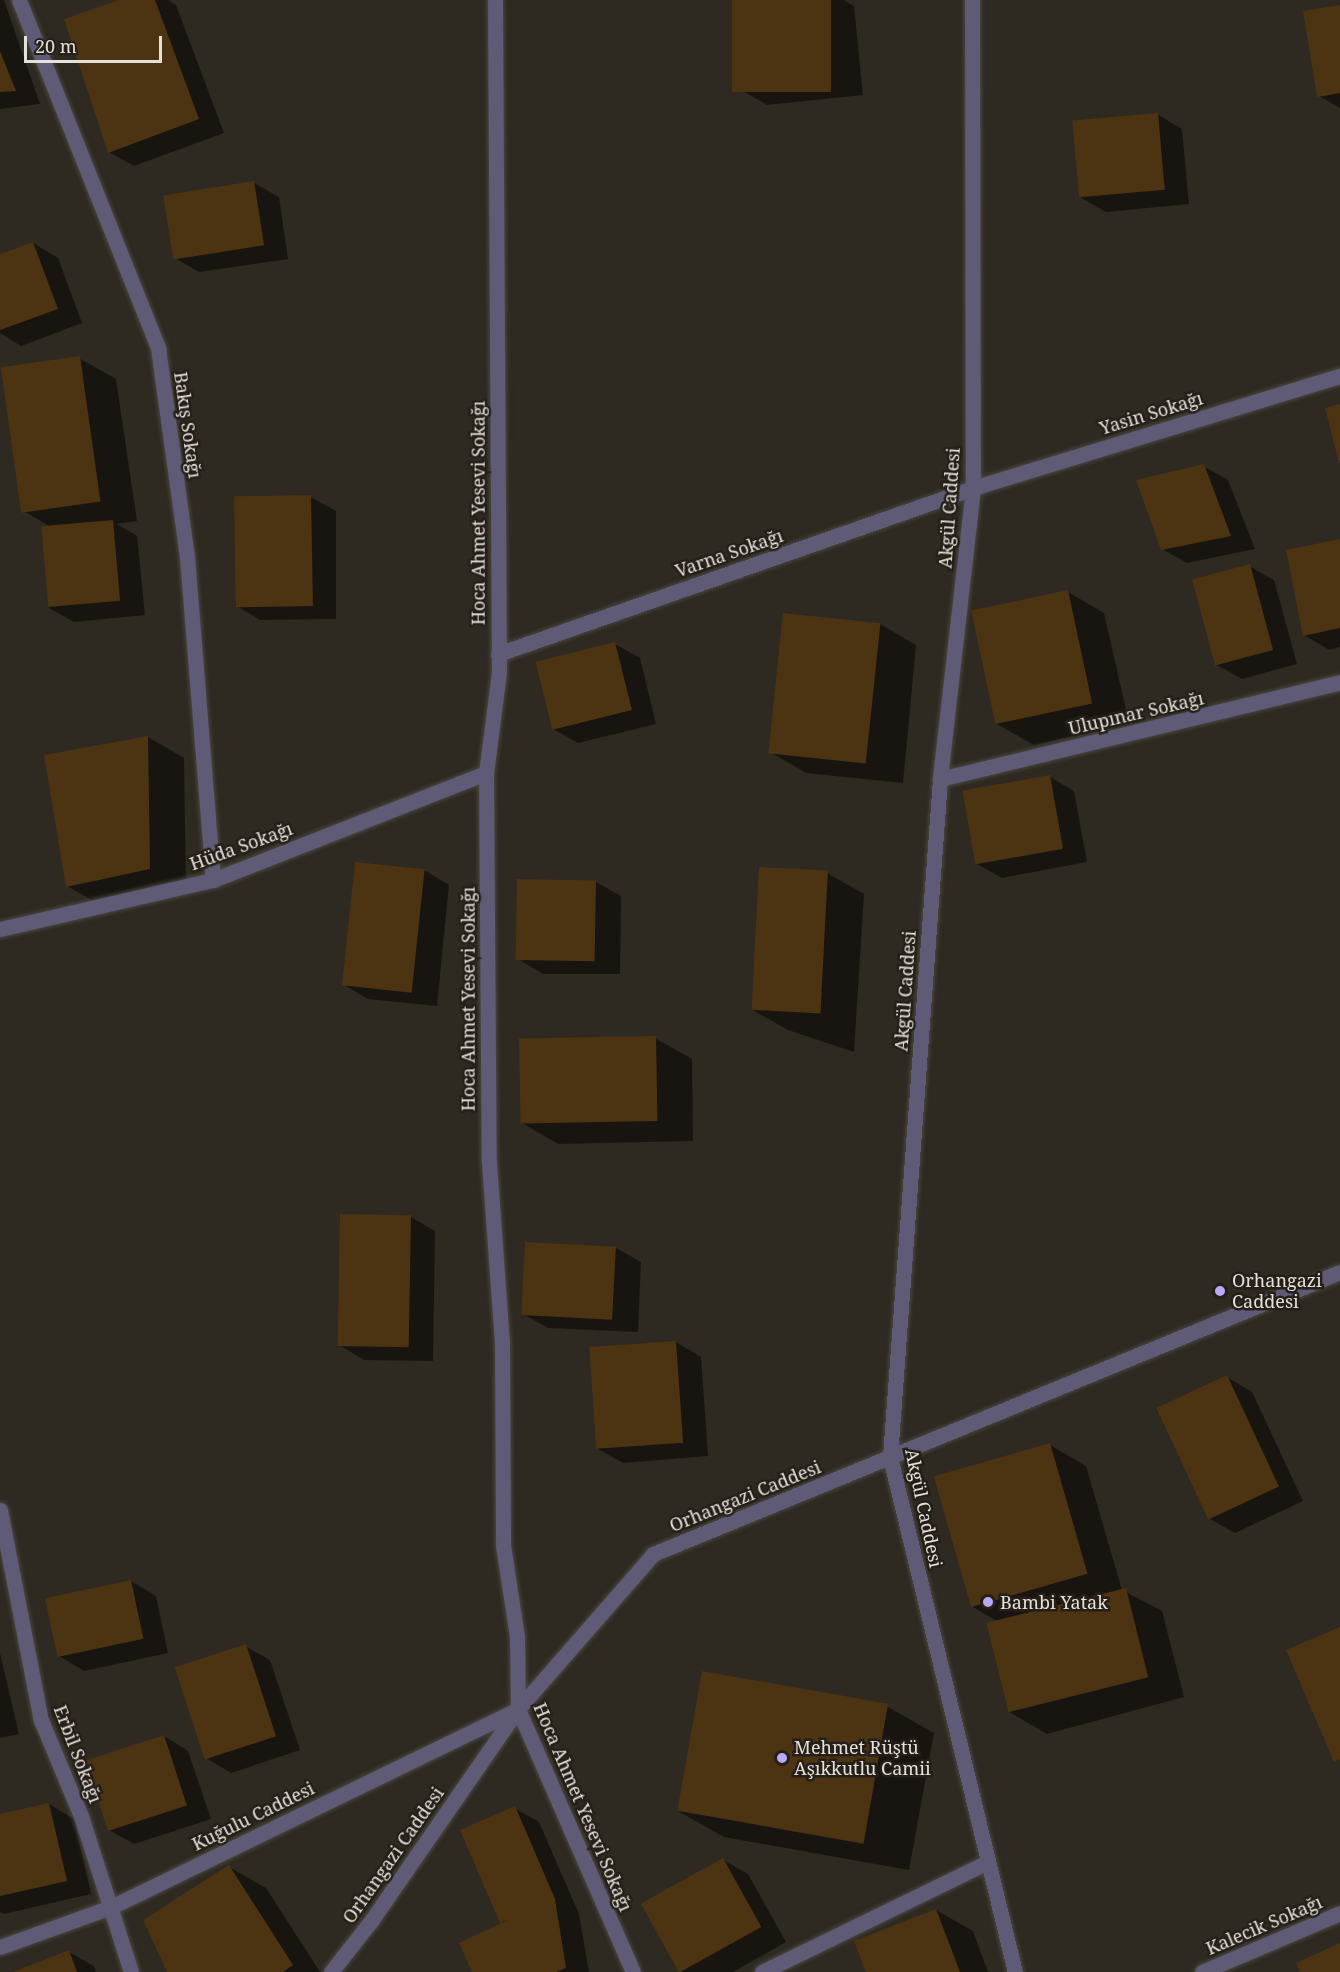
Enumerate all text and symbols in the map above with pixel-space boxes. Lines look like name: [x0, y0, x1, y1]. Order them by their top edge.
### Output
scale bar: [27, 24, 165, 62]
text: 20 m: [35, 34, 77, 58]
street label: Bakış Sokağı: [170, 370, 206, 480]
street label: Yasin Sokağı: [1097, 387, 1205, 439]
street label: Hoca Ahmet Yesevi Sokağı: [467, 401, 489, 625]
street label: Akgül Caddesi: [934, 447, 964, 569]
street label: Varna Sokağı: [672, 524, 786, 582]
street label: Ulupınar Sokağı: [1066, 687, 1206, 739]
street label: Hüda Sokağı: [187, 817, 295, 875]
street label: Hoca Ahmet Yesevi Sokağı: [457, 887, 479, 1111]
street label: Akgül Caddesi: [890, 930, 920, 1052]
place label: Orhangazi Caddesi: [1232, 1270, 1322, 1312]
marker: Orhangazi Caddesi: [1213, 1284, 1227, 1298]
street label: Akgül Caddesi: [901, 1447, 947, 1569]
street label: Orhangazi Caddesi: [666, 1456, 824, 1536]
place label: Bambi Yatak: [1000, 1591, 1108, 1613]
marker: Bambi Yatak: [981, 1595, 995, 1609]
street label: Hoca Ahmet Yesevi Sokağı: [529, 1699, 637, 1915]
street label: Erbil Sokağı: [49, 1702, 107, 1806]
place label: Mehmet Rüştü Aşıkkutlu Camii: [794, 1737, 931, 1780]
marker: Mehmet Rüştü Aşıkkutlu Camii: [775, 1751, 789, 1765]
street label: Kuğulu Caddesi: [188, 1777, 318, 1855]
street label: Orhangazi Caddesi: [338, 1783, 448, 1927]
street label: Kalecik Sokağı: [1203, 1891, 1325, 1959]

